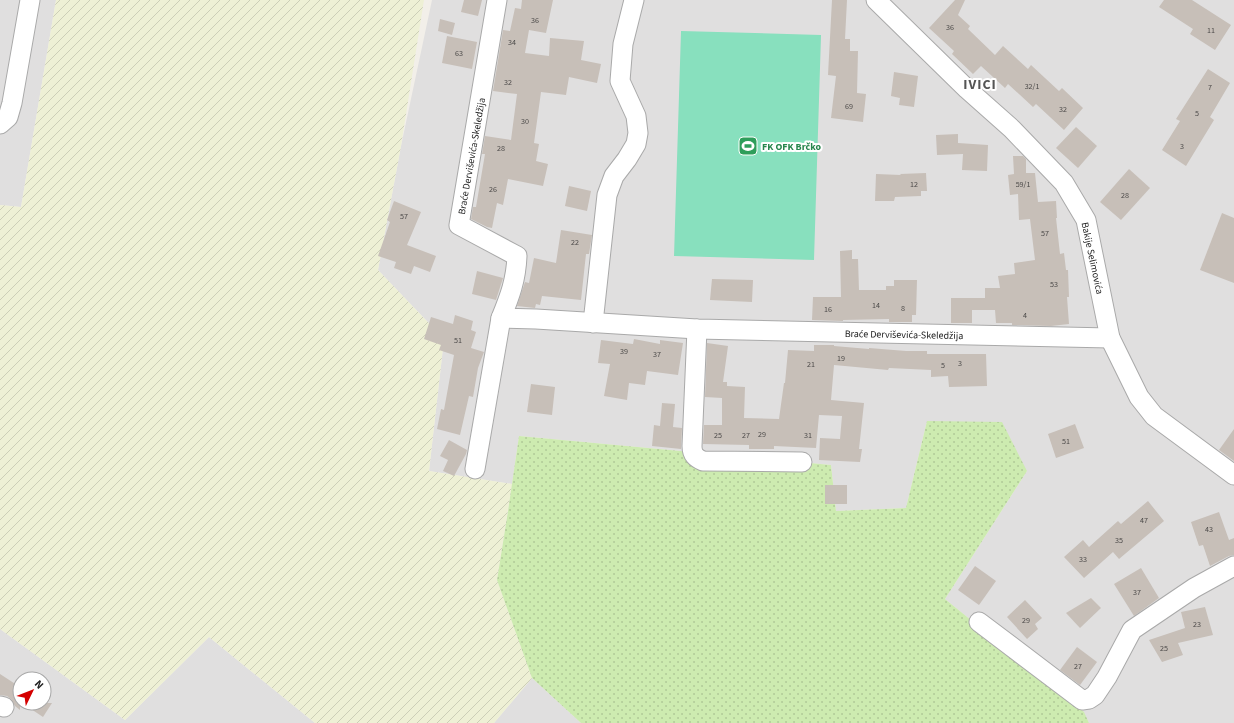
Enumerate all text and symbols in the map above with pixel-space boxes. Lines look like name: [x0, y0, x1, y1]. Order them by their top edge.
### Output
house number: 36: [531, 15, 539, 26]
house number: 36: [946, 22, 954, 33]
house number: 11: [1207, 25, 1215, 36]
house number: 34: [508, 37, 516, 48]
house number: 63: [455, 48, 463, 59]
district label: IVICI: [963, 75, 997, 95]
house number: 32: [504, 77, 512, 88]
house number: 32/1: [1025, 81, 1039, 92]
house number: 7: [1208, 82, 1212, 93]
street label: Braće Derviševića-Skeledžija: [455, 97, 489, 216]
house number: 69: [845, 101, 853, 112]
house number: 32: [1059, 104, 1067, 115]
house number: 5: [1195, 108, 1199, 119]
house number: 30: [521, 116, 529, 127]
sports icon: FK OFK Brčko: [737, 135, 759, 157]
place label: FK OFK Brčko: [762, 140, 821, 154]
house number: 3: [1180, 141, 1184, 152]
house number: 28: [497, 143, 505, 154]
house number: 12: [910, 179, 918, 190]
house number: 59/1: [1016, 179, 1030, 190]
house number: 26: [489, 184, 497, 195]
house number: 28: [1121, 190, 1129, 201]
house number: 57: [400, 211, 408, 222]
street label: Bakije Selimovića: [1078, 221, 1106, 296]
house number: 57: [1041, 228, 1049, 239]
house number: 22: [571, 237, 579, 248]
house number: 53: [1050, 279, 1058, 290]
house number: 14: [872, 300, 880, 311]
house number: 8: [901, 303, 905, 314]
house number: 16: [824, 304, 832, 315]
house number: 4: [1023, 310, 1027, 321]
street label: Braće Derviševića-Skeledžija: [845, 327, 963, 343]
house number: 51: [454, 335, 462, 346]
house number: 39: [620, 346, 628, 357]
house number: 37: [653, 349, 661, 360]
house number: 19: [837, 353, 845, 364]
house number: 3: [958, 358, 962, 369]
house number: 21: [807, 359, 815, 370]
house number: 5: [941, 360, 945, 371]
house number: 29: [758, 429, 766, 440]
house number: 25: [714, 430, 722, 441]
house number: 27: [742, 430, 750, 441]
house number: 31: [804, 430, 812, 441]
house number: 51: [1062, 436, 1070, 447]
house number: 47: [1140, 515, 1148, 526]
house number: 43: [1205, 524, 1213, 535]
house number: 35: [1115, 535, 1123, 546]
house number: 33: [1079, 554, 1087, 565]
house number: 37: [1133, 587, 1141, 598]
house number: 29: [1022, 615, 1030, 626]
house number: 23: [1193, 619, 1201, 630]
house number: 25: [1160, 643, 1168, 654]
house number: 27: [1074, 661, 1082, 672]
north arrow: [12, 671, 52, 711]
text: N: [31, 677, 47, 692]

